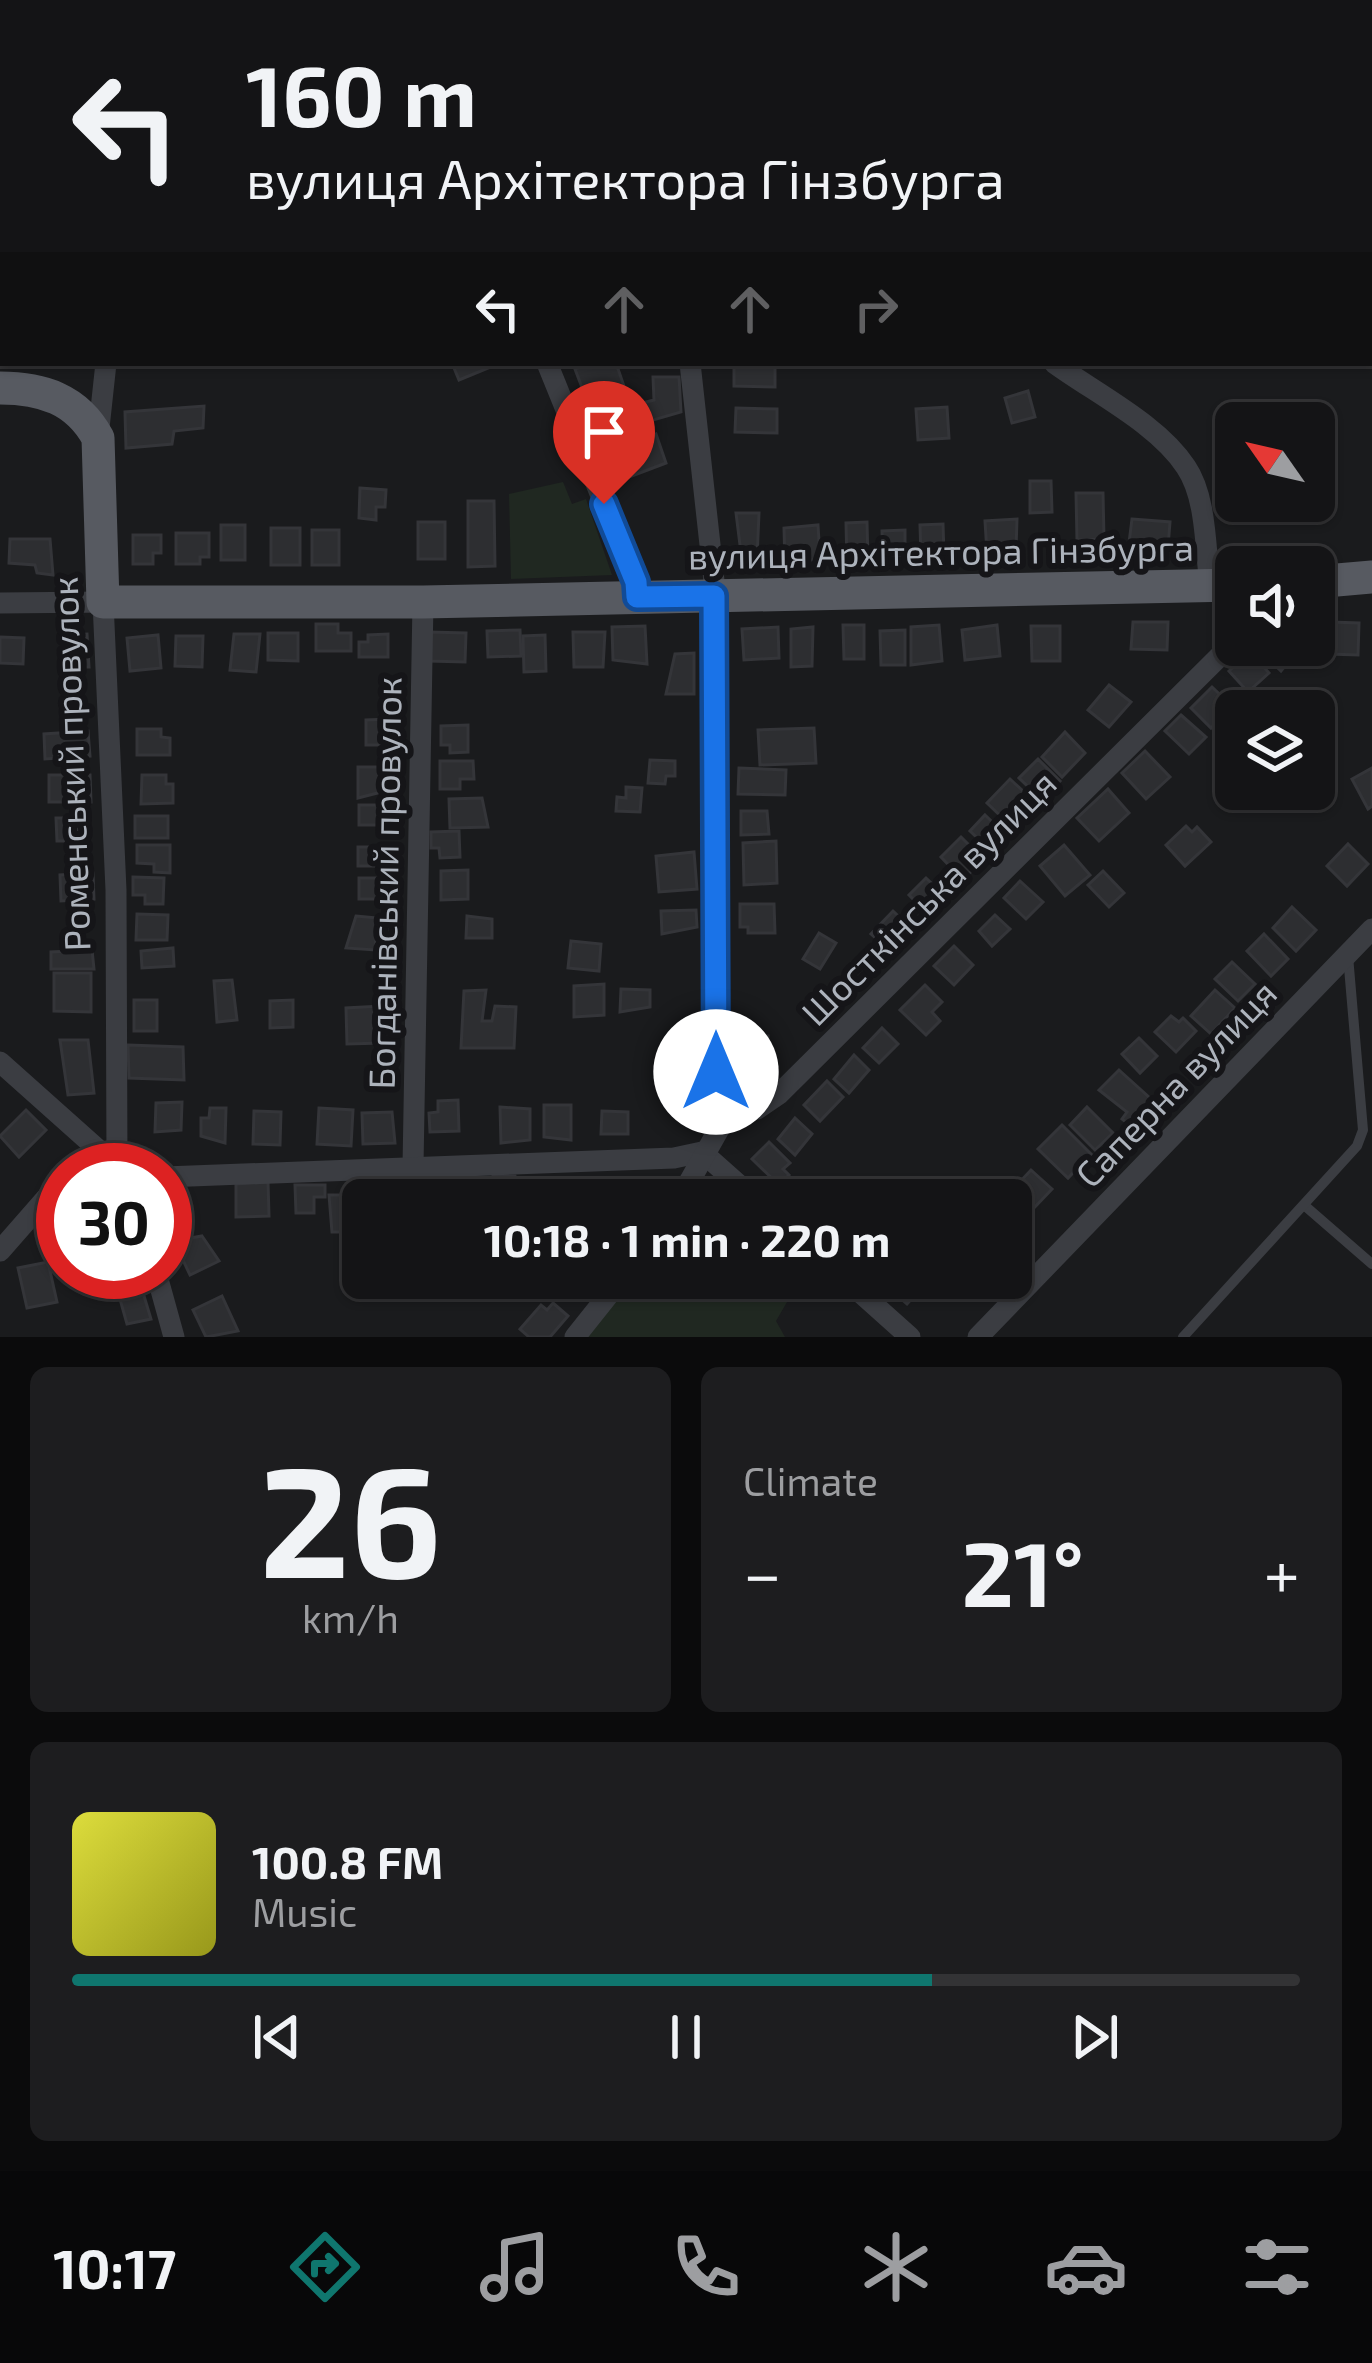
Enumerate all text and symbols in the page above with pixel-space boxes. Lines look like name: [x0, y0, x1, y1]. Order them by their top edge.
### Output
text: 160 m: [246, 43, 477, 144]
icon: left: [48, 48, 204, 204]
text: вулиця Архітектора Гінзбурга: [246, 145, 1005, 210]
icon: left: [465, 276, 531, 342]
icon: ahead: [591, 276, 657, 342]
icon: ahead: [717, 276, 783, 342]
icon: right: [843, 276, 909, 342]
pin: [553, 381, 655, 504]
icon: arrive: [571, 399, 637, 465]
north arrow: [1215, 402, 1335, 522]
map controls: [1215, 402, 1335, 810]
street label: вулиця Архітектора Гінзбурга: [688, 525, 1194, 577]
button: sound: [1215, 546, 1335, 666]
street label: Роменський провулок: [41, 576, 99, 952]
street label: Богданівський провулок: [358, 676, 410, 1090]
button: layers: [1215, 690, 1335, 810]
street label: Шосткінська вулиця: [792, 761, 1065, 1034]
street label: Саперна вулиця: [1066, 971, 1285, 1196]
position arrow: [653, 1009, 779, 1135]
speed limit sign: 30: [36, 1143, 192, 1299]
text: 10:18 · 1 min · 220 m: [484, 1212, 890, 1266]
text: 26: [259, 1422, 442, 1609]
text: Climate: [743, 1457, 878, 1504]
text: 21°: [962, 1517, 1084, 1625]
text: −: [743, 1532, 782, 1611]
text: +: [1264, 1532, 1300, 1611]
text: km/h: [302, 1594, 399, 1641]
text: 100.8 FM: [252, 1834, 443, 1888]
text: Music: [252, 1888, 357, 1935]
icon: previous: [244, 2004, 310, 2070]
icon: pause: [653, 2004, 719, 2070]
icon: next: [1062, 2004, 1128, 2070]
icon: directions: [283, 2225, 367, 2309]
icon: music: [473, 2225, 557, 2309]
icon: phone: [664, 2225, 748, 2309]
icon: climate: [854, 2225, 938, 2309]
icon: car: [1044, 2225, 1128, 2309]
icon: filters: [1235, 2225, 1319, 2309]
text: 10:17: [53, 2235, 176, 2300]

